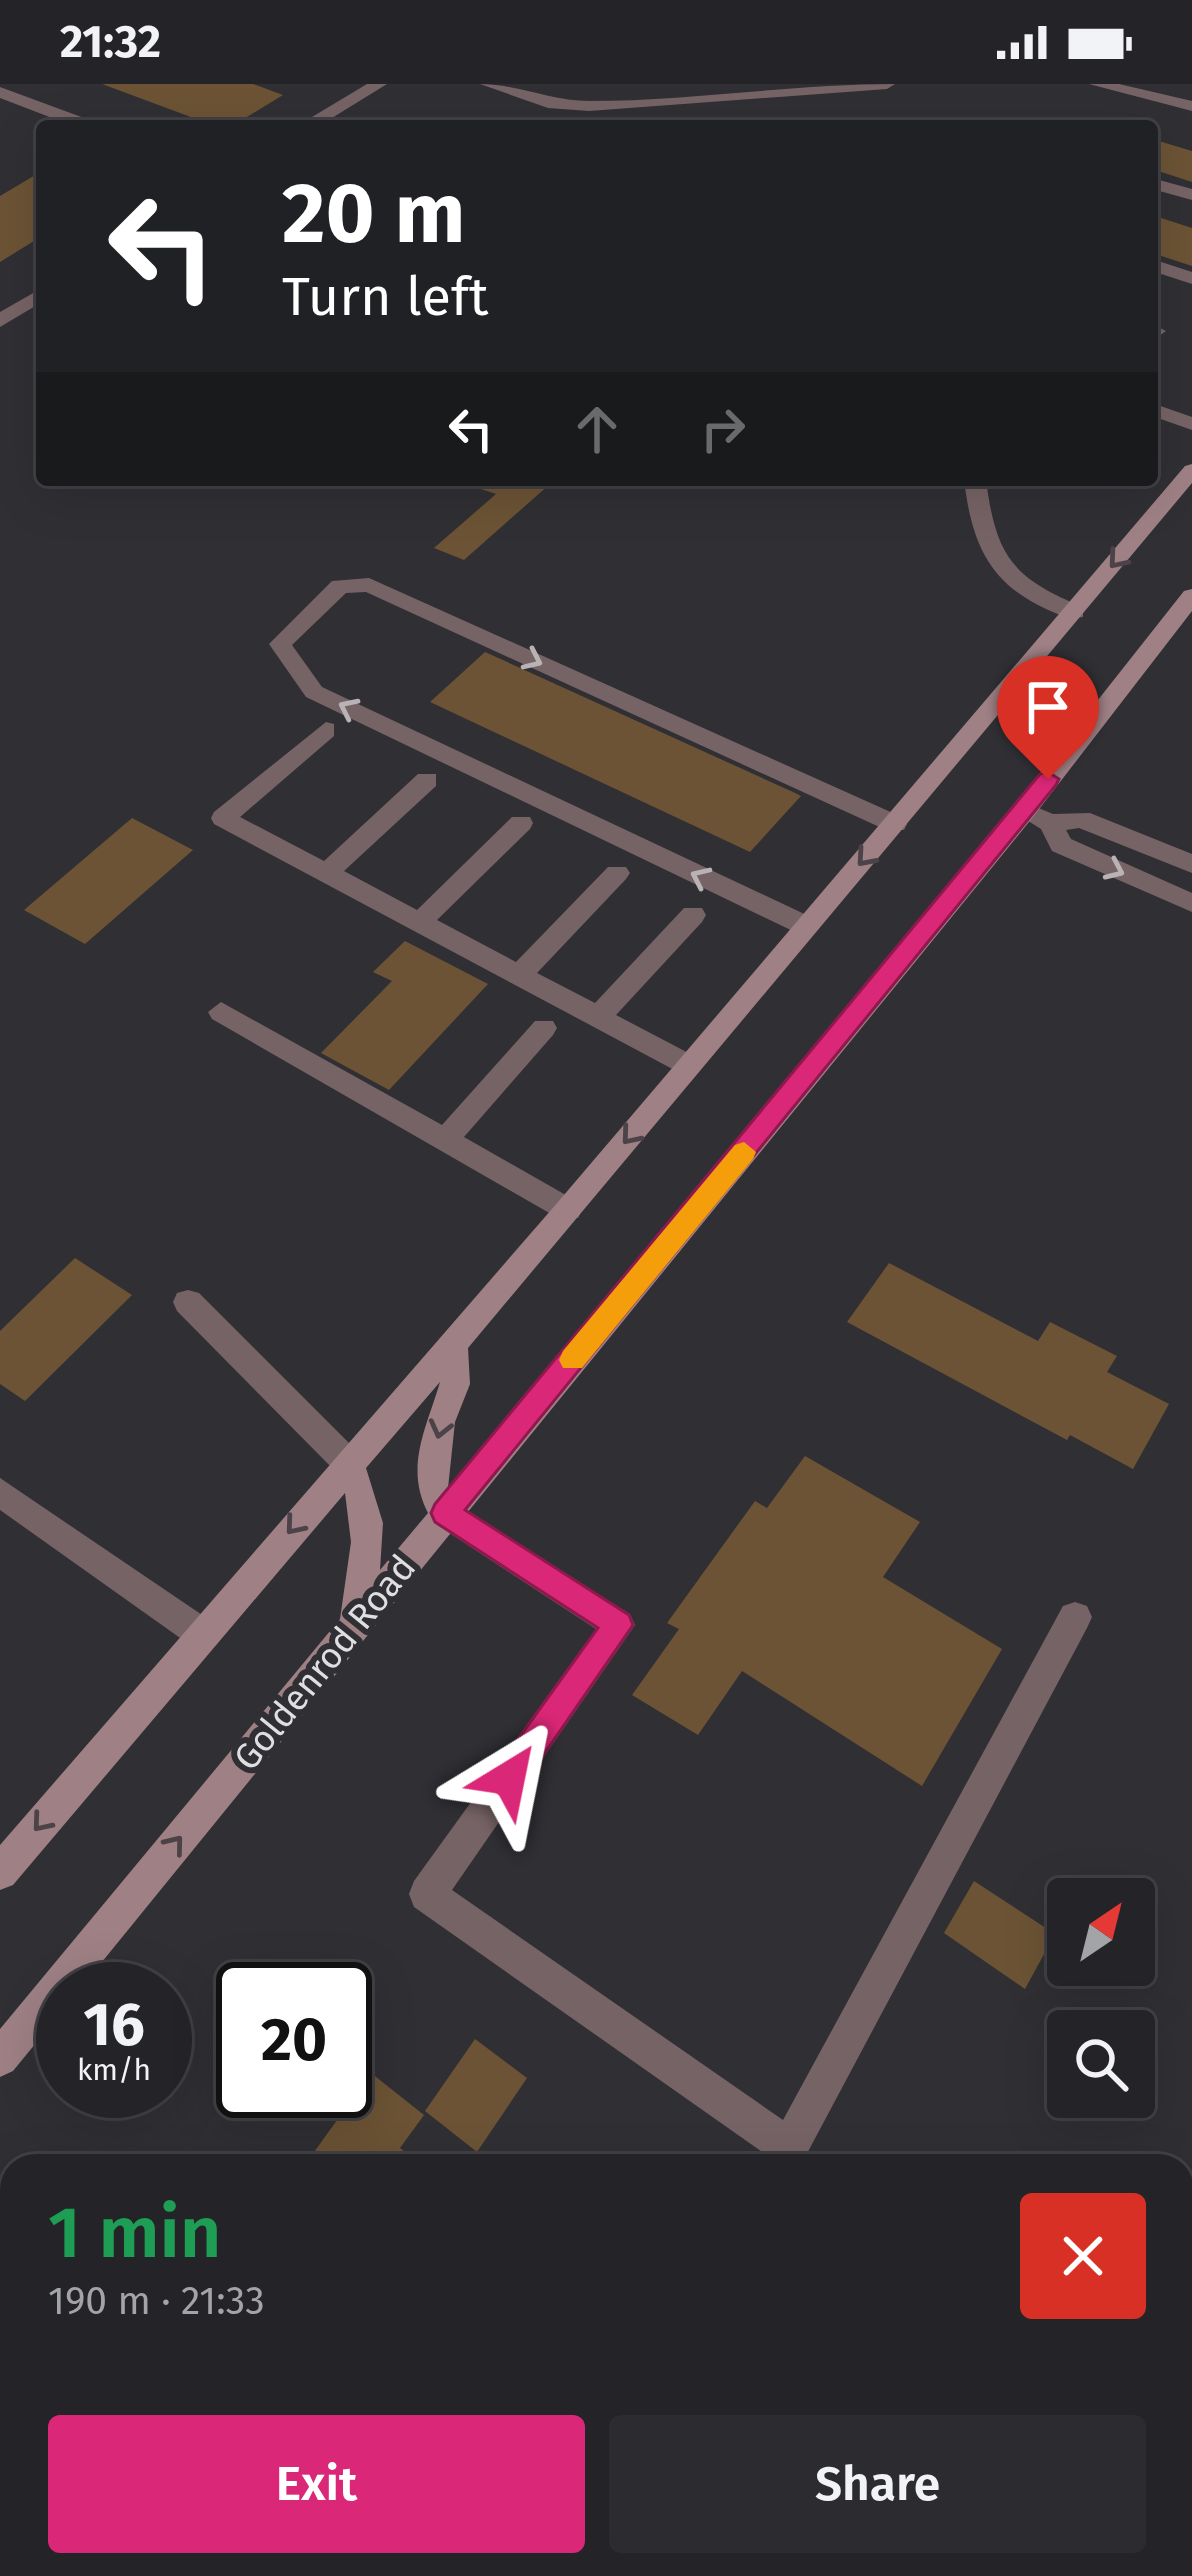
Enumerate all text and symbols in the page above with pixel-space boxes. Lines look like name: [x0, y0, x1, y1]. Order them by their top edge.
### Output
text: 21:32: [60, 15, 161, 69]
text: 20 m: [282, 163, 465, 264]
icon: left: [84, 168, 240, 324]
text: Turn left: [282, 265, 489, 329]
icon: left: [438, 396, 504, 462]
icon: ahead: [564, 396, 630, 462]
icon: right: [690, 396, 756, 462]
one-way arrow: [1110, 547, 1132, 569]
one-way arrow: [521, 646, 543, 669]
pin: [997, 656, 1099, 779]
icon: arrive: [1015, 674, 1081, 740]
one-way arrow: [339, 699, 360, 723]
one-way arrow: [858, 844, 879, 866]
one-way arrow: [1103, 855, 1124, 879]
one-way arrow: [691, 868, 712, 891]
one-way arrow: [623, 1122, 644, 1144]
one-way arrow: [429, 1418, 454, 1439]
one-way arrow: [286, 1512, 308, 1534]
street label: Goldenrod Road: [225, 1546, 425, 1779]
position arrow: [446, 1715, 572, 1841]
one-way arrow: [34, 1809, 56, 1831]
one-way arrow: [161, 1836, 183, 1858]
north arrow: [1047, 1878, 1155, 1986]
map controls: [1047, 1878, 1155, 2118]
speed limit sign: 20: [216, 1962, 372, 2118]
text: 16: [83, 1989, 145, 2061]
button: search: [1047, 2010, 1155, 2118]
text: km/h: [77, 2052, 151, 2088]
text: 1 min: [48, 2190, 221, 2276]
button: close: [1020, 2193, 1146, 2319]
text: 190 m · 21:33: [48, 2278, 265, 2324]
button: Exit: [48, 2415, 585, 2553]
button: Share: [609, 2415, 1146, 2553]

